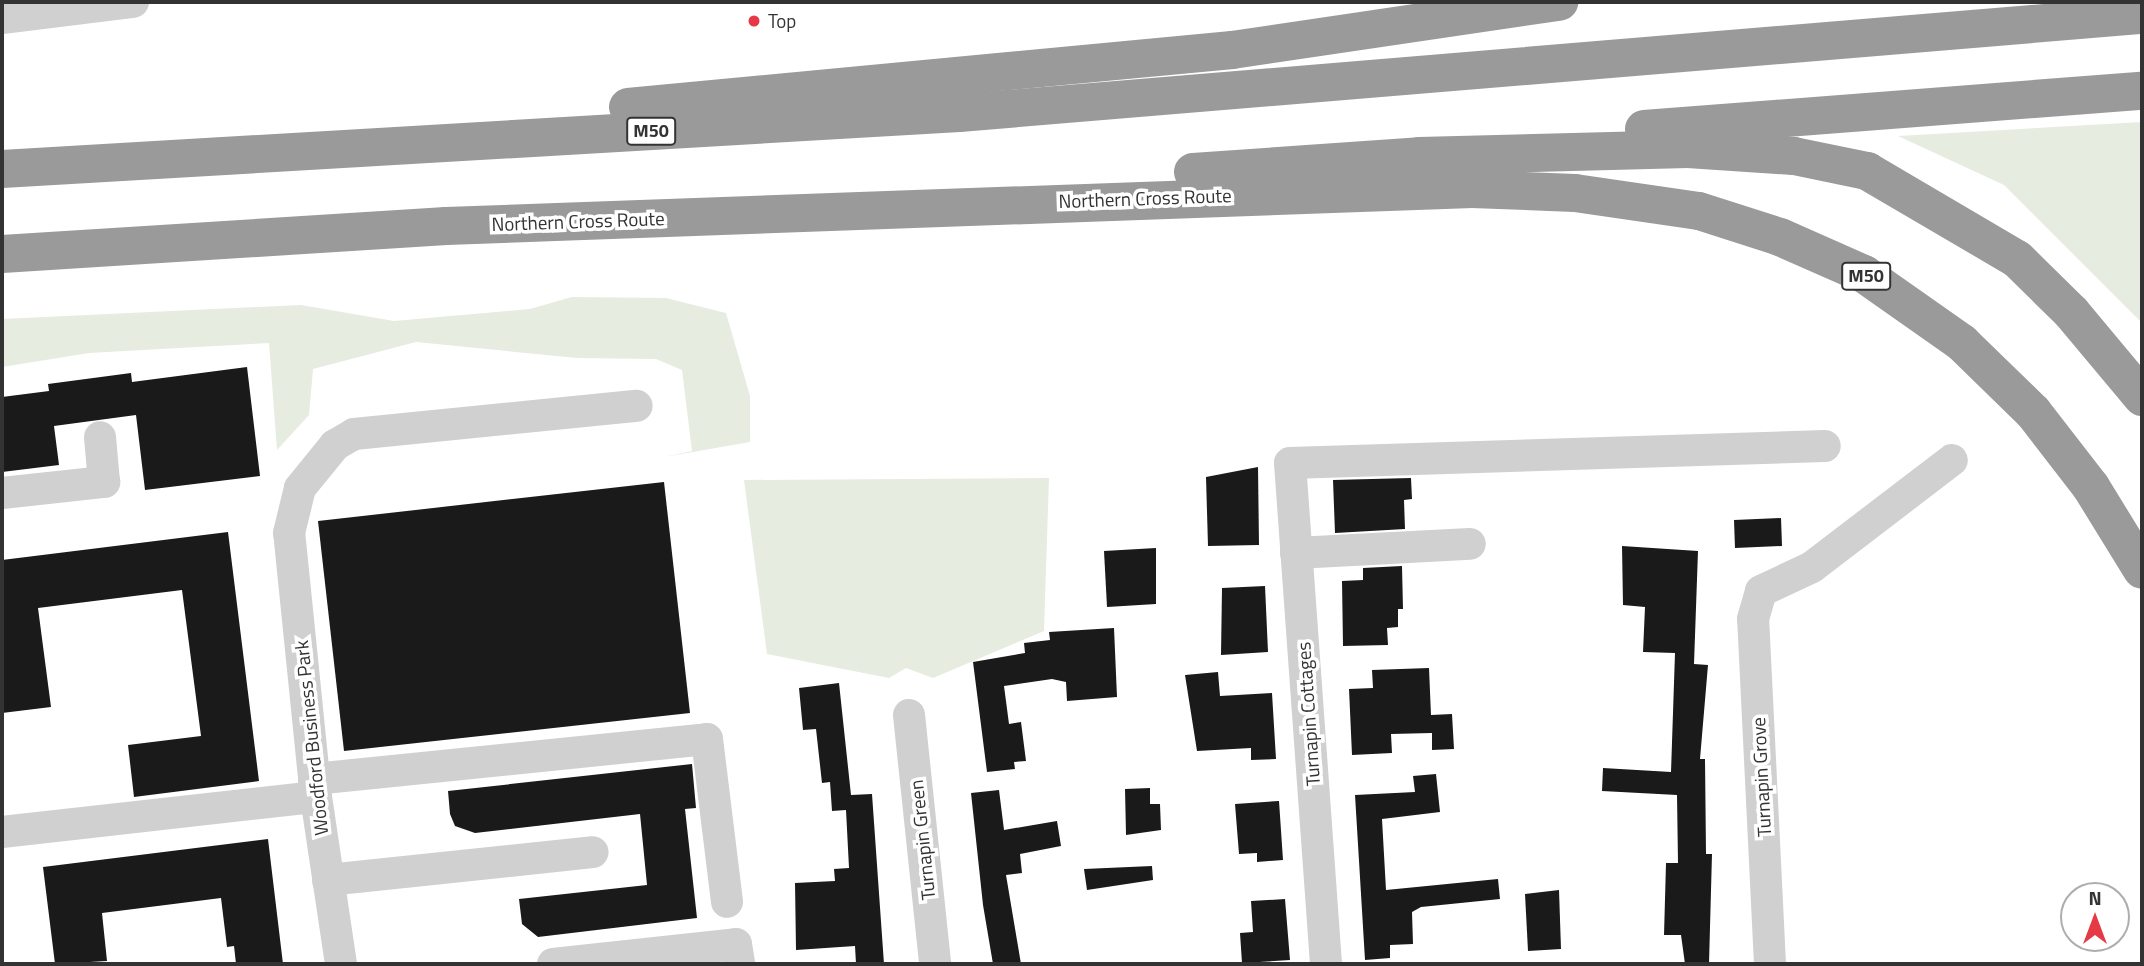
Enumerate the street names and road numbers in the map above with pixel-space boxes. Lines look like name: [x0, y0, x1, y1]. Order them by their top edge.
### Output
road number: M50: [625, 116, 677, 146]
street label: Northern Cross Route: [1058, 184, 1232, 212]
street label: Northern Cross Route: [491, 207, 665, 235]
road number: M50: [1840, 262, 1892, 290]
street label: Woodford Business Park: [289, 639, 333, 837]
street label: Turnapin Cottages: [1292, 641, 1324, 787]
street label: Turnapin Grove: [1746, 717, 1776, 837]
street label: Turnapin Green: [904, 779, 940, 901]

